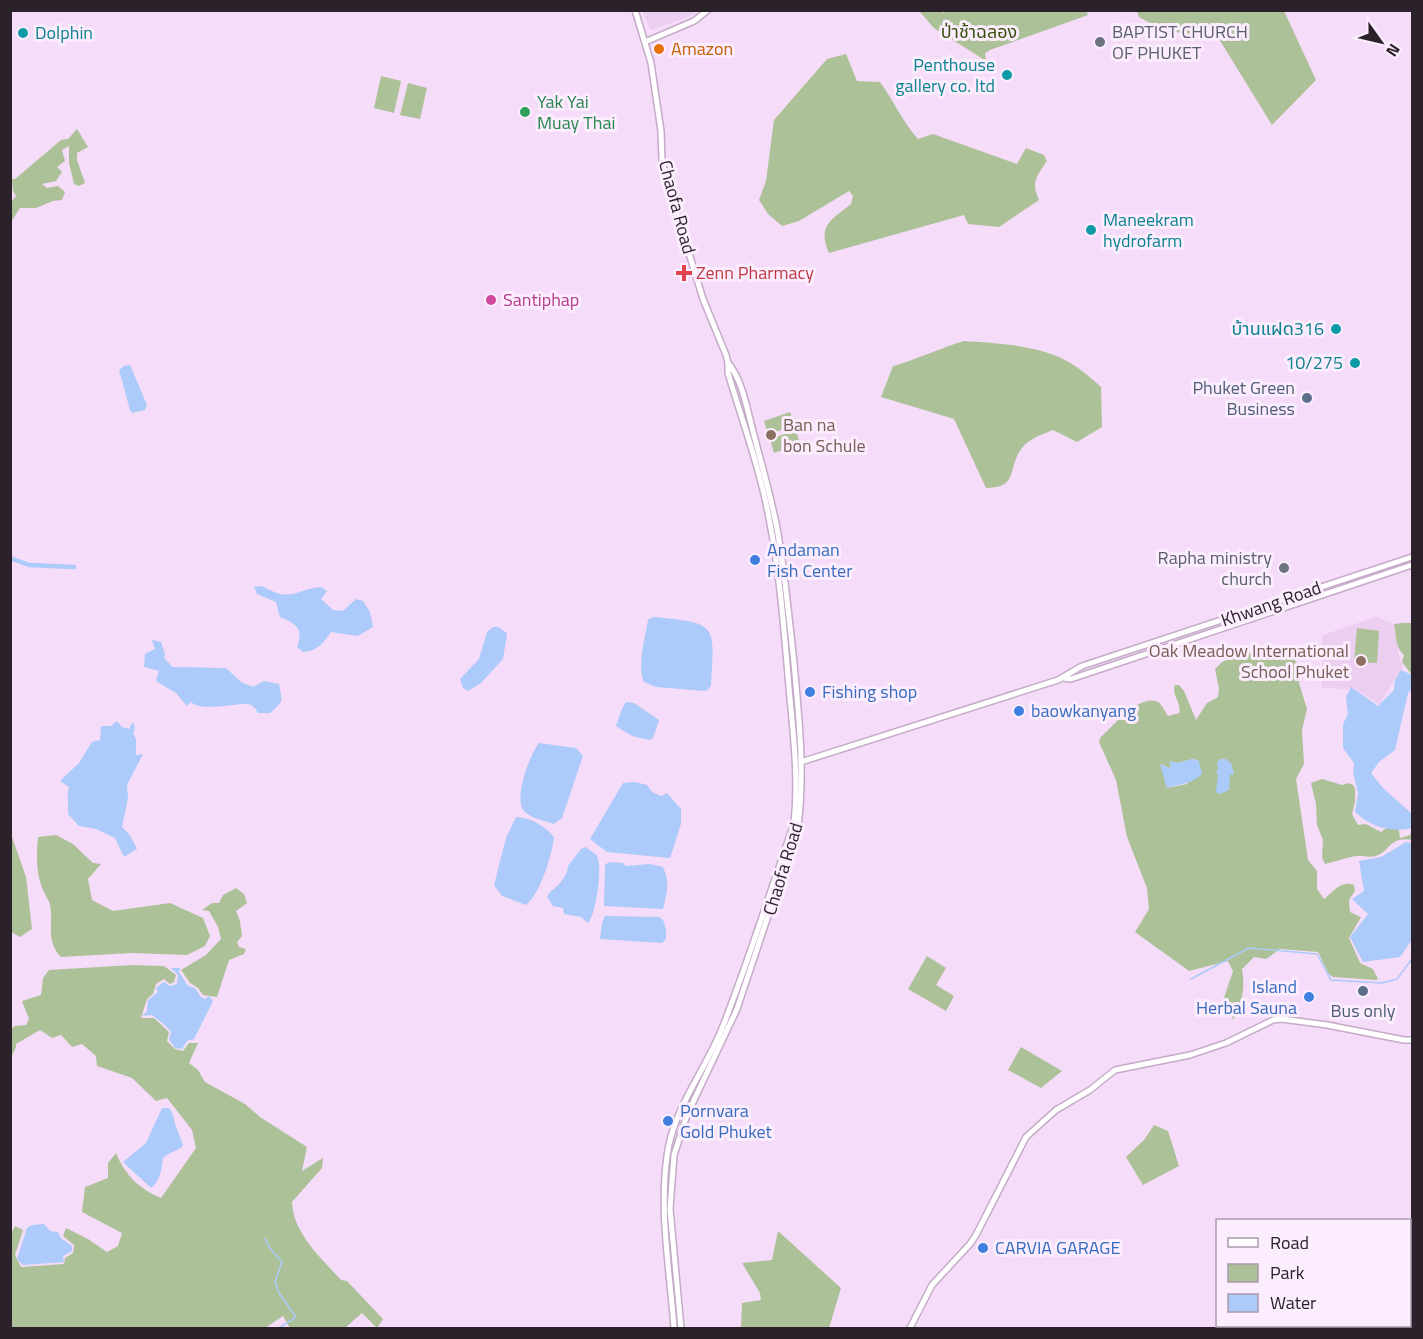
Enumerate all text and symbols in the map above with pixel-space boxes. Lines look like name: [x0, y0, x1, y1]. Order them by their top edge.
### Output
north arrow: [1351, 12, 1411, 72]
park label: ป่าช้าฉลอง: [941, 18, 1017, 45]
place label: BAPTIST CHURCH OF PHUKET: [1112, 18, 1248, 66]
place label: Dolphin: [35, 19, 93, 46]
marker: Dolphin: [16, 26, 30, 40]
place label: Amazon: [671, 35, 733, 62]
marker: BAPTIST CHURCH OF PHUKET: [1093, 35, 1107, 49]
text: N: [1380, 39, 1406, 62]
marker: Amazon: [652, 42, 666, 56]
place label: Penthouse gallery co. ltd: [895, 51, 995, 99]
marker: Penthouse gallery co. ltd: [1000, 68, 1014, 82]
place label: Yak Yai Muay Thai: [537, 88, 615, 136]
marker: Yak Yai Muay Thai: [518, 105, 532, 119]
street label: Chaofa Road: [652, 157, 703, 257]
place label: Maneekram hydrofarm: [1103, 206, 1194, 254]
marker: Maneekram hydrofarm: [1084, 223, 1098, 237]
place label: Zenn Pharmacy: [696, 259, 814, 286]
marker: Zenn Pharmacy: [677, 266, 691, 280]
place label: Santiphap: [503, 286, 579, 313]
marker: Santiphap: [484, 293, 498, 307]
place label: บ้านแฝด316: [1231, 315, 1324, 342]
marker: บ้านแฝด316: [1329, 322, 1343, 336]
place label: 10/275: [1285, 349, 1343, 376]
marker: 10/275: [1348, 356, 1362, 370]
place label: Phuket Green Business: [1192, 374, 1295, 422]
marker: Phuket Green Business: [1300, 391, 1314, 405]
place label: Ban na bon Schule: [783, 411, 866, 459]
marker: Ban na bon Schule: [764, 428, 778, 442]
place label: Andaman Fish Center: [767, 536, 852, 584]
place label: Rapha ministry church: [1158, 544, 1272, 592]
marker: Andaman Fish Center: [748, 553, 762, 567]
marker: Rapha ministry church: [1277, 561, 1291, 575]
street label: Khwang Road: [1217, 574, 1325, 633]
place label: Oak Meadow International School Phuket: [1149, 637, 1350, 685]
marker: Oak Meadow International School Phuket: [1354, 654, 1368, 668]
place label: Fishing shop: [822, 678, 917, 705]
marker: Fishing shop: [803, 685, 817, 699]
place label: baowkanyang: [1031, 697, 1136, 724]
marker: baowkanyang: [1012, 704, 1026, 718]
street label: Chaofa Road: [756, 819, 809, 919]
place label: Island Herbal Sauna: [1196, 973, 1297, 1021]
marker: Bus only: [1356, 984, 1370, 998]
marker: Island Herbal Sauna: [1302, 990, 1316, 1004]
place label: Bus only: [1331, 997, 1396, 1024]
place label: Pornvara Gold Phuket: [680, 1097, 773, 1145]
marker: Pornvara Gold Phuket: [661, 1114, 675, 1128]
legend: [1216, 1219, 1411, 1327]
text: Road: [1270, 1229, 1309, 1256]
place label: CARVIA GARAGE: [995, 1234, 1120, 1261]
marker: CARVIA GARAGE: [976, 1241, 990, 1255]
text: Park: [1270, 1259, 1305, 1286]
text: Water: [1270, 1289, 1316, 1316]

